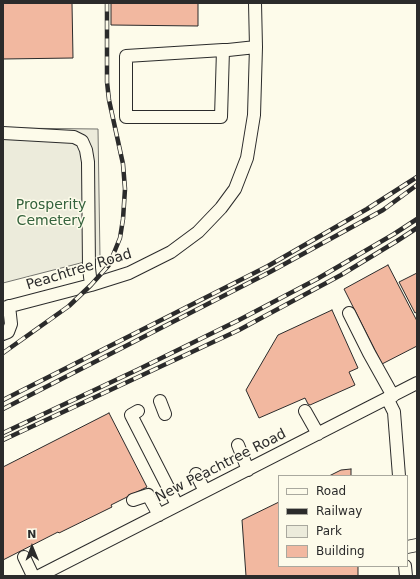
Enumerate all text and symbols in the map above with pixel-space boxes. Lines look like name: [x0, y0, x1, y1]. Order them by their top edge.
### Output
park label: Prosperity Cemetery: [16, 197, 86, 230]
street label: Peachtree Road: [24, 246, 134, 294]
street label: New Peachtree Road: [153, 426, 289, 506]
legend: [278, 475, 408, 567]
text: Road: [316, 484, 346, 498]
text: Railway: [316, 504, 362, 518]
text: Park: [316, 524, 342, 538]
north arrow: [12, 527, 52, 567]
text: N: [27, 528, 37, 541]
text: Building: [316, 544, 365, 558]

